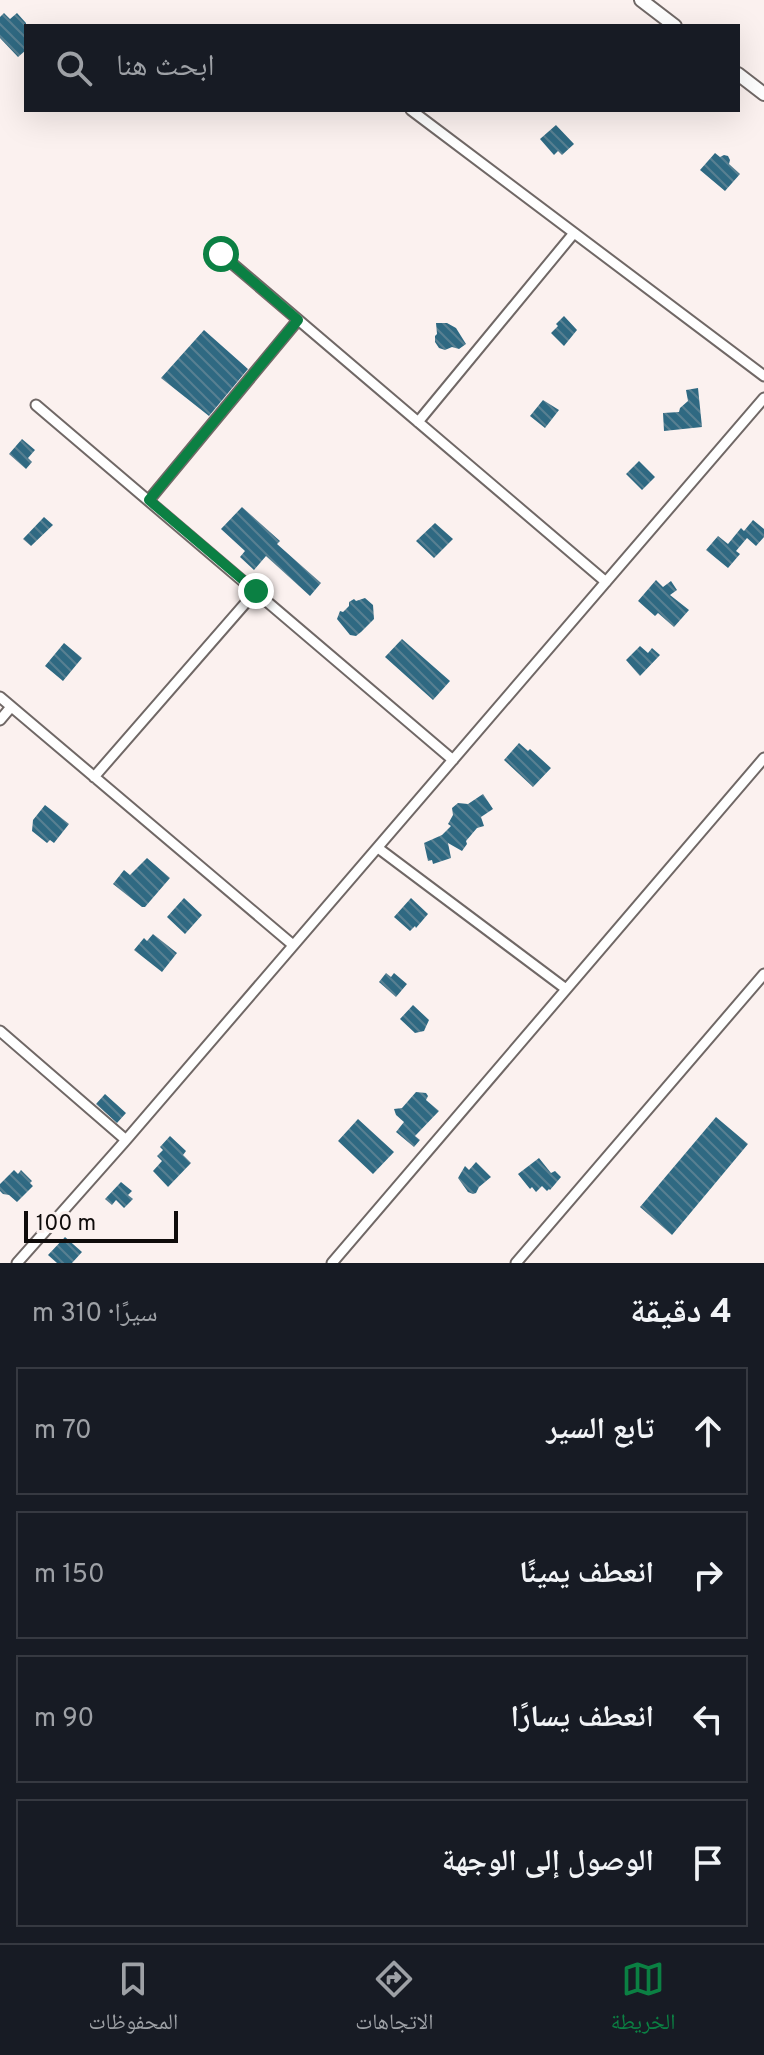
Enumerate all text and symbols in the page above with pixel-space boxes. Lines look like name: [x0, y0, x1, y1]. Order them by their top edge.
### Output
search box: [24, 24, 740, 112]
icon: search: [52, 46, 96, 90]
text: ابحث هنا: [116, 49, 215, 86]
route start: [203, 236, 239, 272]
route end: [238, 573, 274, 609]
scale bar: [24, 1207, 178, 1243]
text: 100 m: [36, 1211, 96, 1238]
text: 4 دقيقة: [630, 1292, 732, 1335]
text: سيرًا · 310 m: [32, 1298, 158, 1331]
icon: ahead: [686, 1409, 730, 1453]
text: تابع السير: [546, 1412, 654, 1449]
text: 70 m: [34, 1415, 92, 1448]
icon: right: [686, 1553, 730, 1597]
text: انعطف يمينًا: [519, 1556, 654, 1593]
text: 150 m: [34, 1559, 105, 1592]
icon: left: [686, 1697, 730, 1741]
text: انعطف يسارًا: [510, 1700, 654, 1737]
text: 90 m: [34, 1703, 94, 1736]
icon: arrive: [686, 1841, 730, 1885]
text: الوصول إلى الوجهة: [442, 1844, 654, 1881]
tab: المحفوظات: [89, 1957, 178, 2043]
tab: الاتجاهات: [355, 1957, 433, 2043]
tab: الخريطة: [611, 1957, 675, 2043]

